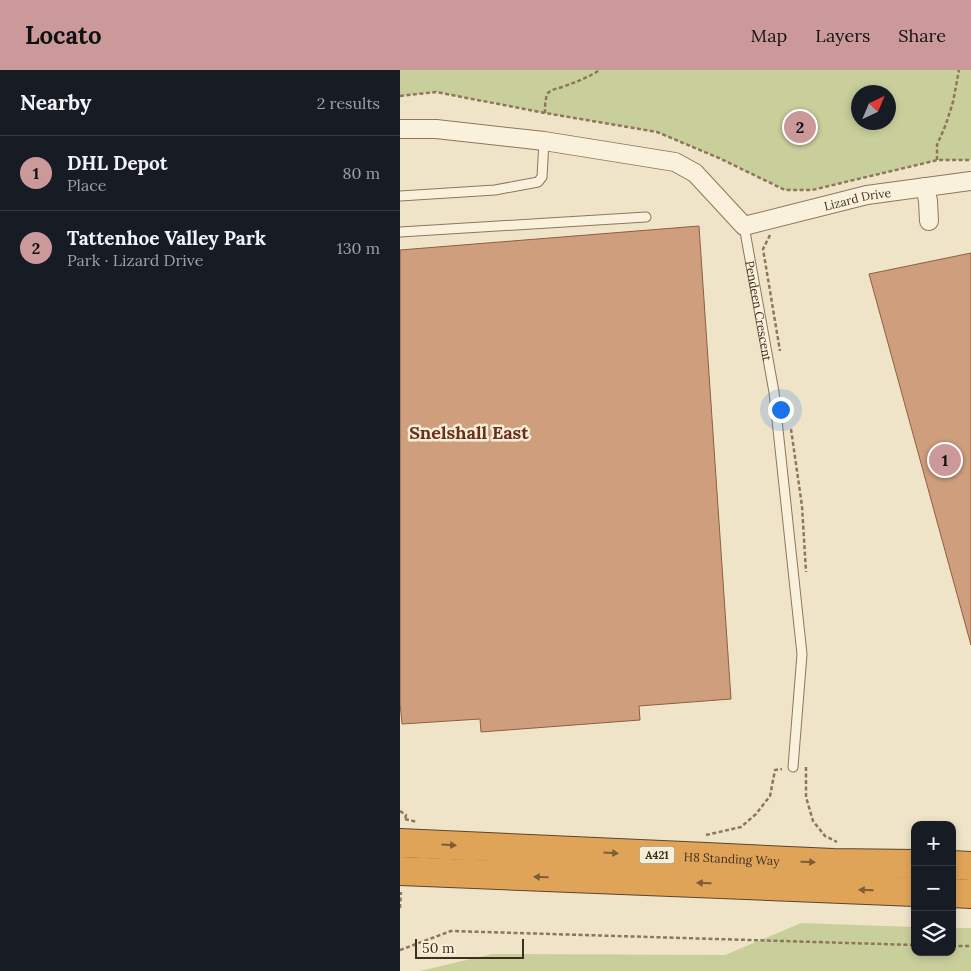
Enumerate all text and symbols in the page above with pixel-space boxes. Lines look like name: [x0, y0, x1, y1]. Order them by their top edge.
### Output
text: Locato: [25, 20, 102, 51]
text: Map: [751, 24, 787, 47]
text: Layers: [815, 24, 870, 47]
text: Share: [898, 24, 946, 47]
north arrow: [851, 85, 896, 130]
text: Nearby: [20, 89, 91, 116]
text: 2 results: [317, 93, 380, 113]
pin: 2: [784, 108, 816, 146]
text: DHL Depot: [67, 151, 168, 175]
text: 1: [33, 163, 39, 183]
text: 80 m: [343, 163, 380, 183]
text: Place: [67, 175, 106, 195]
street label: Lizard Drive: [822, 184, 892, 213]
text: Tattenhoe Valley Park: [67, 226, 266, 250]
text: 2: [32, 238, 40, 258]
text: 130 m: [337, 238, 380, 258]
text: Park · Lizard Drive: [67, 250, 204, 270]
street label: Pendeen Crescent: [743, 259, 776, 362]
your location: [768, 397, 794, 423]
district label: Snelshall East: [409, 421, 529, 444]
pin: 1: [929, 441, 961, 479]
map controls: [911, 821, 956, 956]
button: +: [911, 821, 956, 866]
one-way arrow: [441, 841, 457, 849]
road number: A421: [640, 846, 674, 864]
street label: H8 Standing Way: [683, 848, 780, 868]
one-way arrow: [603, 849, 619, 857]
one-way arrow: [801, 858, 817, 866]
button: −: [911, 866, 956, 911]
one-way arrow: [533, 873, 549, 881]
one-way arrow: [695, 879, 711, 887]
one-way arrow: [858, 886, 874, 894]
button: layers: [911, 911, 956, 956]
scale bar: [415, 936, 524, 959]
text: 50 m: [422, 939, 455, 957]

